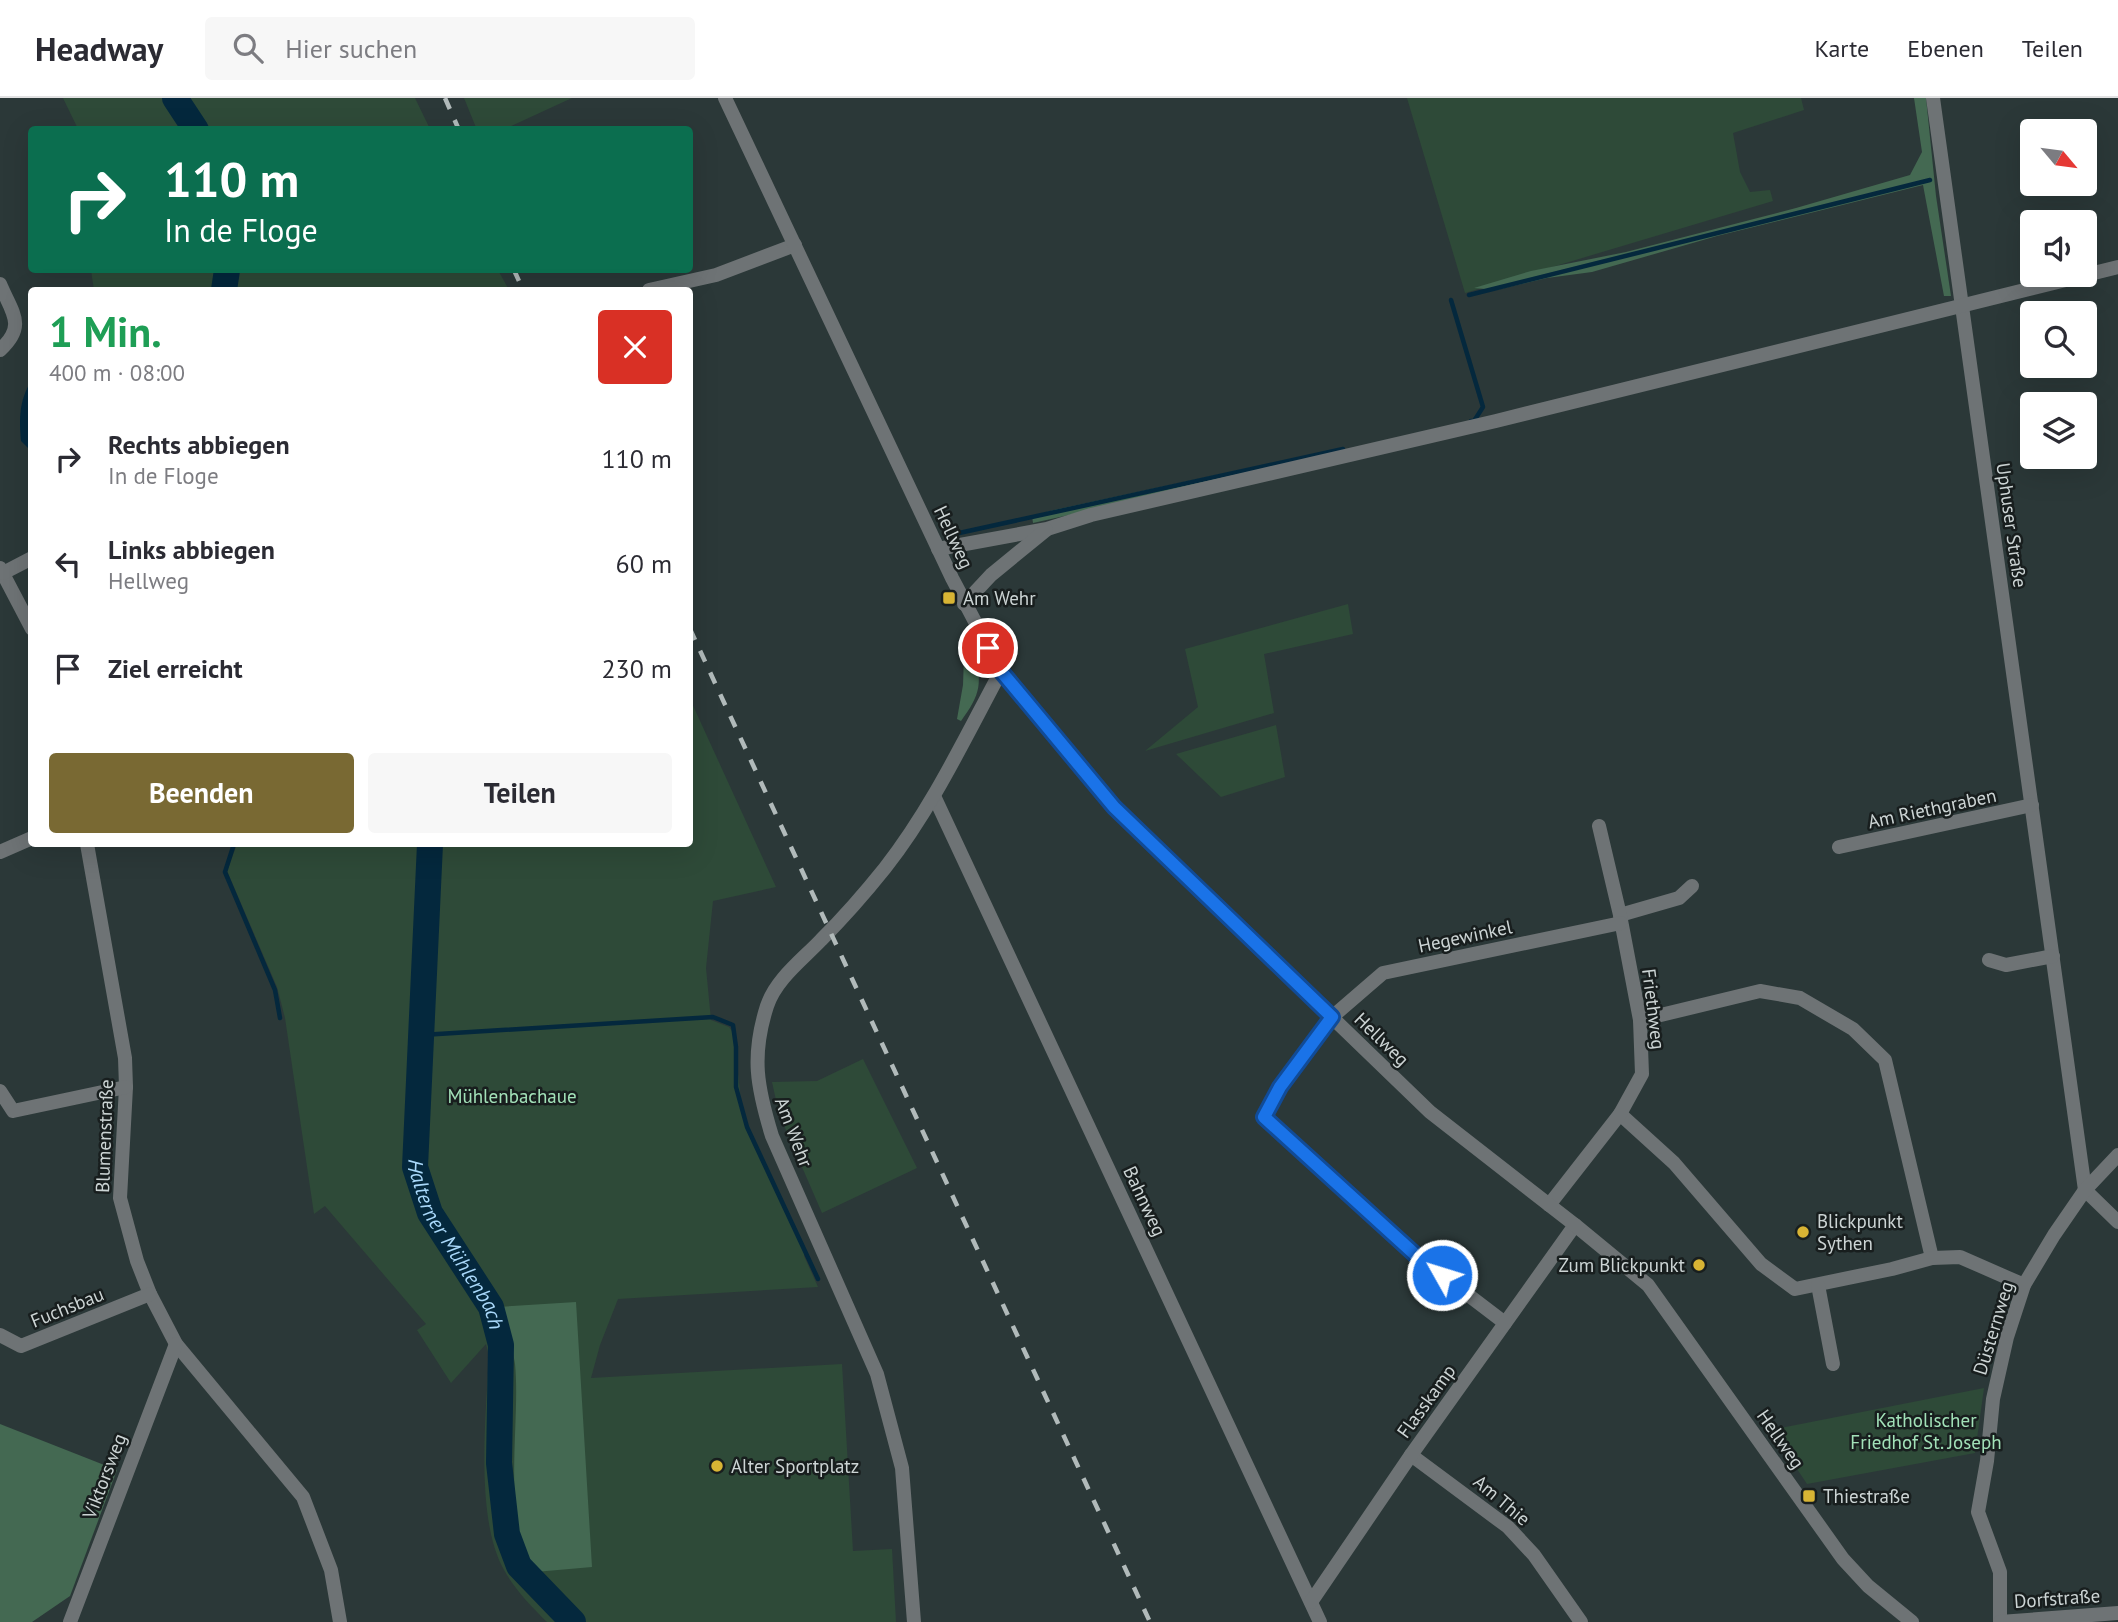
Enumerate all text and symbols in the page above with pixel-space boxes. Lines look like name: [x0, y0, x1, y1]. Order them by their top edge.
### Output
search box: [205, 17, 695, 80]
text: Headway: [35, 27, 163, 70]
icon: search: [229, 29, 267, 67]
text: Hier suchen: [285, 32, 417, 65]
text: Karte: [1815, 33, 1869, 64]
text: Ebenen: [1907, 33, 1984, 64]
text: Teilen: [2022, 33, 2083, 64]
north arrow: [2020, 119, 2096, 196]
map controls: [2020, 119, 2097, 469]
text: 110 m: [164, 147, 299, 211]
icon: right: [49, 154, 140, 245]
text: In de Floge: [164, 209, 318, 251]
button: sound: [2020, 210, 2097, 287]
button: search: [2020, 301, 2097, 378]
text: 1 Min.: [49, 304, 162, 359]
button: close: [598, 310, 672, 384]
text: 400 m · 08:00: [49, 358, 185, 387]
button: layers: [2020, 392, 2097, 469]
text: Rechts abbiegen: [108, 428, 290, 461]
icon: right: [49, 440, 87, 478]
text: 110 m: [601, 442, 672, 475]
text: In de Floge: [108, 461, 219, 490]
street label: Uphuser Straße: [1991, 461, 2033, 589]
street label: Hellweg: [929, 502, 979, 572]
text: Links abbiegen: [108, 533, 275, 566]
icon: left: [49, 545, 87, 583]
text: 60 m: [616, 547, 672, 580]
text: Hellweg: [108, 566, 189, 595]
place label: Am Wehr: [963, 586, 1036, 610]
marker: Am Wehr: [941, 590, 957, 606]
pin: [958, 618, 1018, 678]
icon: arrive: [969, 629, 1007, 667]
icon: arrive: [49, 650, 87, 688]
text: Ziel erreicht: [108, 652, 243, 685]
text: 230 m: [601, 652, 672, 685]
button: Beenden: [49, 753, 354, 833]
button: Teilen: [368, 753, 672, 833]
street label: Am Riethgraben: [1865, 783, 1999, 833]
street label: Hegewinkel: [1416, 914, 1515, 958]
street label: Friethweg: [1637, 967, 1671, 1051]
street label: Hellweg: [1350, 1007, 1414, 1071]
street label: Blumenstraße: [90, 1079, 118, 1193]
park label: Mühlenbachaue: [447, 1084, 577, 1108]
street label: Am Wehr: [770, 1094, 818, 1171]
water label: Halterner Mühlenbach: [402, 1159, 510, 1332]
street label: Bahnweg: [1118, 1162, 1172, 1240]
place label: Blickpunkt Sythen: [1817, 1209, 1903, 1255]
marker: Blickpunkt Sythen: [1795, 1224, 1811, 1240]
position arrow: [1405, 1238, 1479, 1312]
place label: Zum Blickpunkt: [1558, 1253, 1686, 1277]
marker: Zum Blickpunkt: [1691, 1257, 1707, 1273]
street label: Düsternweg: [1967, 1278, 2019, 1378]
street label: Fuchsbau: [27, 1281, 107, 1333]
street label: Flasskamp: [1391, 1360, 1461, 1442]
street label: Hellweg: [1752, 1405, 1810, 1473]
park label: Katholischer Friedhof St. Joseph: [1850, 1408, 2002, 1454]
street label: Viktorsweg: [76, 1430, 131, 1523]
place label: Alter Sportplatz: [731, 1454, 859, 1478]
marker: Alter Sportplatz: [709, 1458, 725, 1474]
street label: Am Thie: [1469, 1469, 1535, 1531]
place label: Thiestraße: [1823, 1484, 1910, 1508]
marker: Thiestraße: [1801, 1488, 1817, 1504]
street label: Dorfstraße: [2013, 1583, 2101, 1613]

